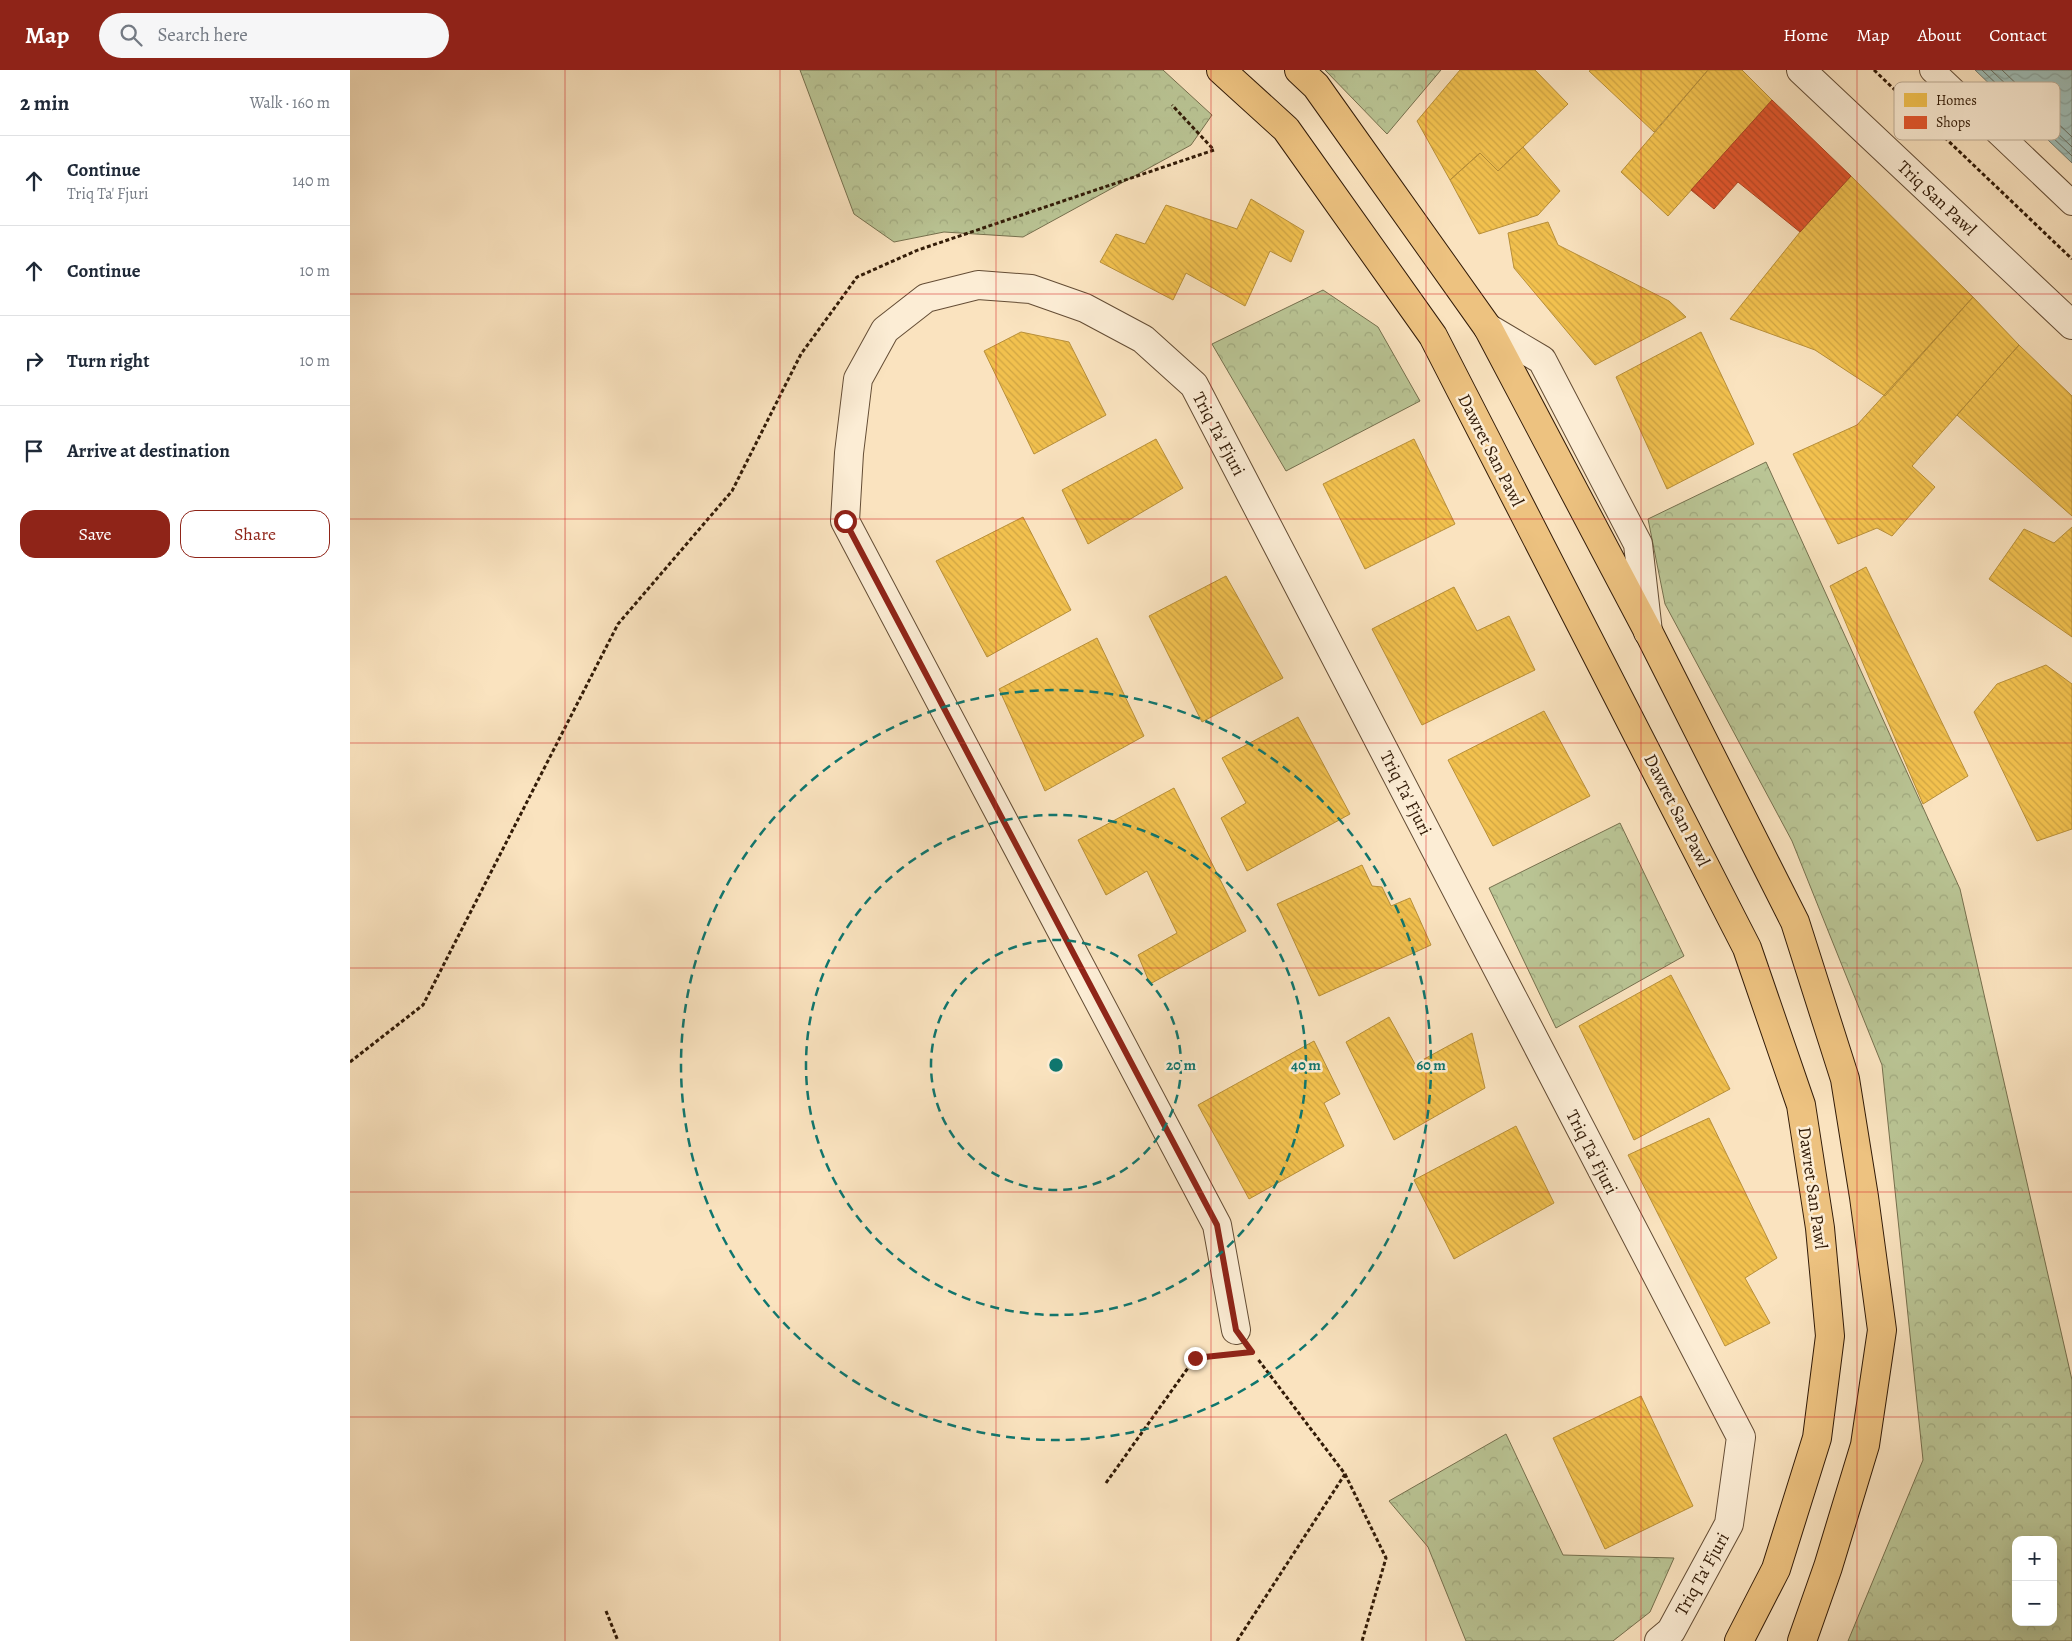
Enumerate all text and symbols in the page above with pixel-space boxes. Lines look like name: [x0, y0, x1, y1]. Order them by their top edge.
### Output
search box: [99, 13, 449, 58]
text: Map: [25, 19, 69, 51]
icon: search: [117, 21, 145, 49]
text: Search here: [157, 22, 248, 48]
text: Home: [1783, 23, 1828, 47]
text: Map: [1856, 23, 1889, 47]
text: About: [1917, 23, 1961, 47]
text: Contact: [1989, 23, 2047, 47]
legend: [1894, 82, 2060, 140]
text: 2 min: [20, 89, 69, 117]
text: Homes: [1936, 91, 1977, 110]
text: Walk · 160 m: [250, 92, 330, 114]
text: Shops: [1936, 113, 1971, 132]
street label: Triq San Pawl: [1892, 155, 1982, 241]
text: Continue: [67, 157, 141, 183]
icon: ahead: [20, 167, 48, 195]
text: 140 m: [292, 170, 330, 192]
text: Triq Ta' Fjuri: [67, 183, 149, 205]
icon: ahead: [20, 257, 48, 285]
text: Continue: [67, 258, 141, 284]
text: 10 m: [300, 260, 330, 282]
icon: right: [20, 347, 48, 375]
text: Turn right: [67, 348, 149, 374]
text: 10 m: [300, 350, 330, 372]
street label: Triq Ta' Fjuri: [1187, 388, 1251, 480]
street label: Dawret San Pawl: [1452, 390, 1530, 511]
icon: arrive: [20, 437, 48, 465]
text: Arrive at destination: [67, 438, 230, 464]
button: Save: [20, 510, 170, 558]
button: Share: [180, 510, 330, 558]
route start: [834, 510, 857, 533]
street label: Triq Ta' Fjuri: [1374, 747, 1438, 839]
street label: Dawret San Pawl: [1638, 750, 1716, 871]
text: 20 m: [1166, 1055, 1196, 1075]
text: 40 m: [1291, 1055, 1321, 1075]
text: 60 m: [1416, 1055, 1446, 1075]
centre of rings: [1047, 1056, 1065, 1074]
street label: Triq Ta' Fjuri: [1560, 1106, 1624, 1198]
street label: Dawret San Pawl: [1793, 1125, 1834, 1251]
route end: [1184, 1347, 1207, 1370]
street label: Triq Ta' Fjuri: [1669, 1528, 1735, 1620]
map controls: [2012, 1536, 2057, 1626]
button: +: [2012, 1536, 2057, 1581]
button: −: [2012, 1581, 2057, 1626]

